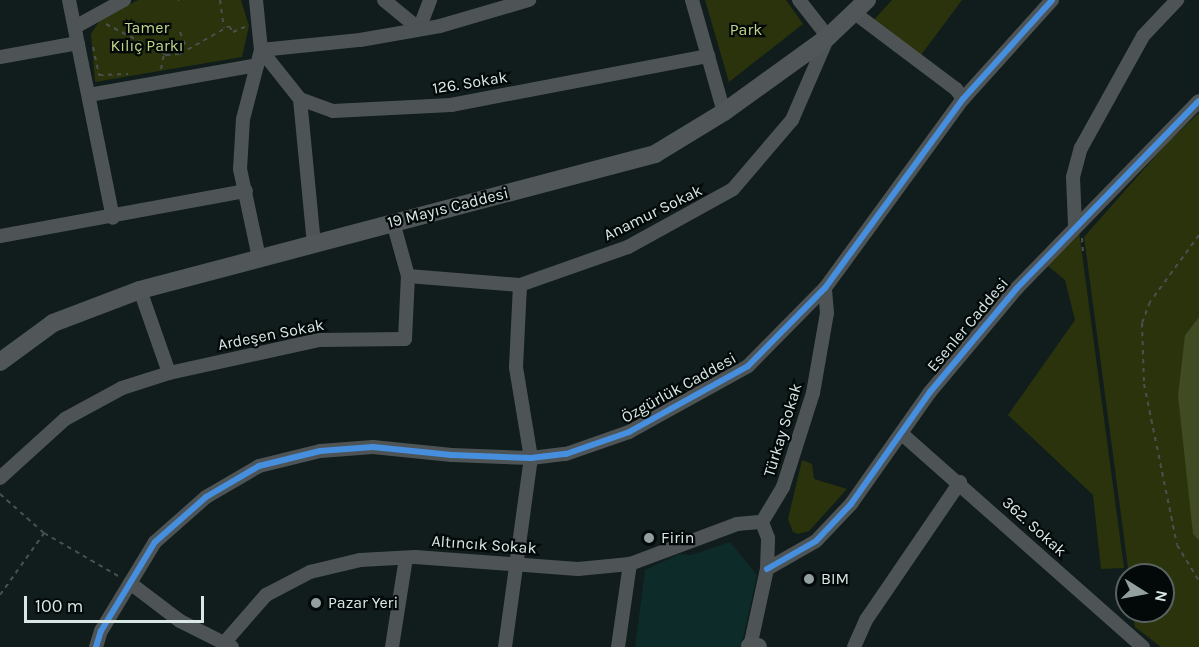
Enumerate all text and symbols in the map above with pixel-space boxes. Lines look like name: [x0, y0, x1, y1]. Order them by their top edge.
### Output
park label: Tamer Kılıç Parkı: [110, 18, 184, 56]
park label: Park: [730, 20, 762, 40]
street label: 126. Sokak: [431, 68, 509, 98]
street label: Anamur Sokak: [601, 181, 705, 245]
street label: 19 Mayıs Caddesi: [385, 184, 511, 232]
street label: Esenler Caddesi: [923, 274, 1013, 376]
street label: Ardeşen Sokak: [216, 315, 326, 355]
street label: Özgürlük Caddesi: [618, 348, 740, 428]
street label: Türkay Sokak: [760, 381, 806, 479]
street label: 362. Sokak: [998, 493, 1070, 561]
place label: Firin: [661, 528, 694, 548]
marker: Firin: [642, 531, 656, 545]
street label: Altıncık Sokak: [431, 532, 537, 558]
north arrow: [1115, 563, 1175, 623]
place label: BIM: [821, 569, 849, 589]
marker: BIM: [802, 572, 816, 586]
scale bar: [27, 584, 207, 622]
text: N: [1151, 589, 1172, 604]
place label: Pazar Yeri: [328, 593, 398, 613]
text: 100 m: [35, 595, 83, 617]
marker: Pazar Yeri: [309, 596, 323, 610]

